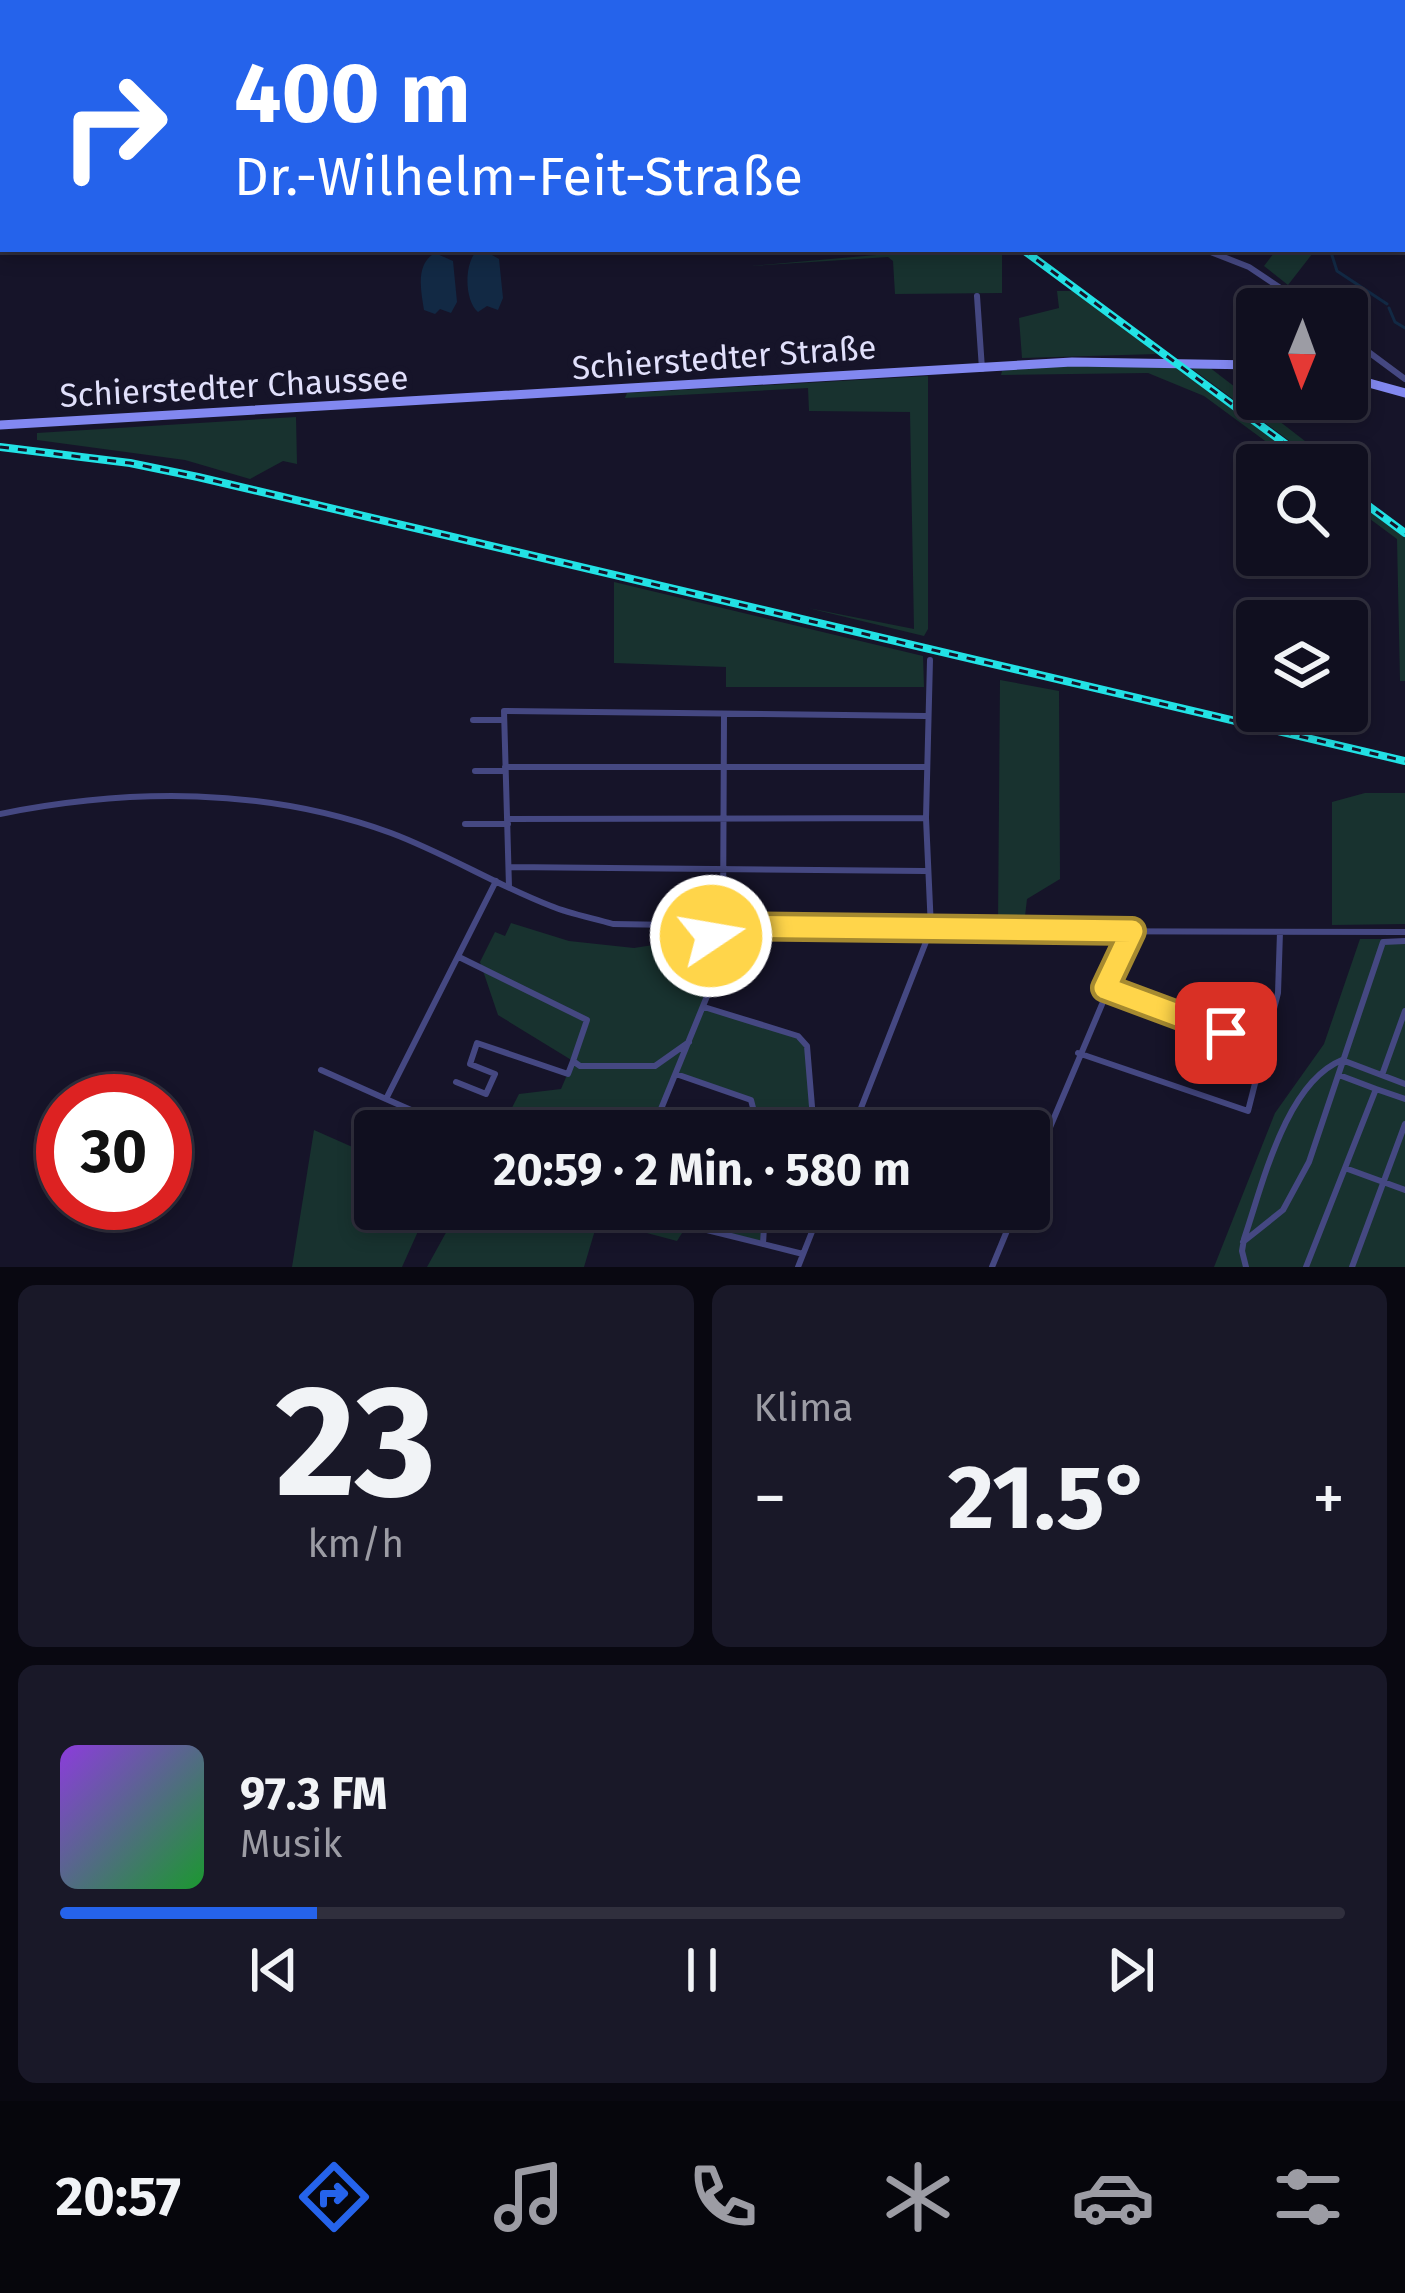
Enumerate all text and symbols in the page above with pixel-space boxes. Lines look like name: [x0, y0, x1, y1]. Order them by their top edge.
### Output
text: 400 m: [234, 43, 471, 144]
icon: right: [36, 48, 192, 204]
text: Dr.-Wilhelm-Feit-Straße: [234, 145, 803, 209]
north arrow: [1236, 288, 1368, 420]
map controls: [1236, 288, 1368, 732]
street label: Schierstedter Straße: [571, 327, 878, 389]
street label: Schierstedter Chaussee: [59, 358, 409, 416]
button: search: [1236, 444, 1368, 576]
button: layers: [1236, 600, 1368, 732]
position arrow: [648, 873, 774, 999]
pin: [1175, 982, 1277, 1084]
icon: arrive: [1193, 1000, 1259, 1066]
speed limit sign: 30: [36, 1074, 192, 1230]
text: 20:59 · 2 Min. · 580 m: [493, 1143, 911, 1197]
text: 23: [275, 1349, 436, 1536]
text: Klima: [754, 1385, 854, 1431]
text: 21.5°: [948, 1444, 1151, 1552]
text: −: [754, 1459, 787, 1538]
text: +: [1312, 1459, 1345, 1538]
text: km/h: [307, 1521, 404, 1567]
text: 97.3 FM: [240, 1767, 387, 1821]
text: Musik: [240, 1821, 342, 1867]
icon: previous: [241, 1937, 307, 2003]
icon: pause: [669, 1937, 735, 2003]
icon: next: [1098, 1937, 1164, 2003]
icon: directions: [292, 2155, 376, 2239]
icon: music: [487, 2155, 571, 2239]
icon: phone: [681, 2155, 765, 2239]
icon: climate: [876, 2155, 960, 2239]
icon: car: [1071, 2155, 1155, 2239]
icon: filters: [1266, 2155, 1350, 2239]
text: 20:57: [55, 2165, 181, 2229]

